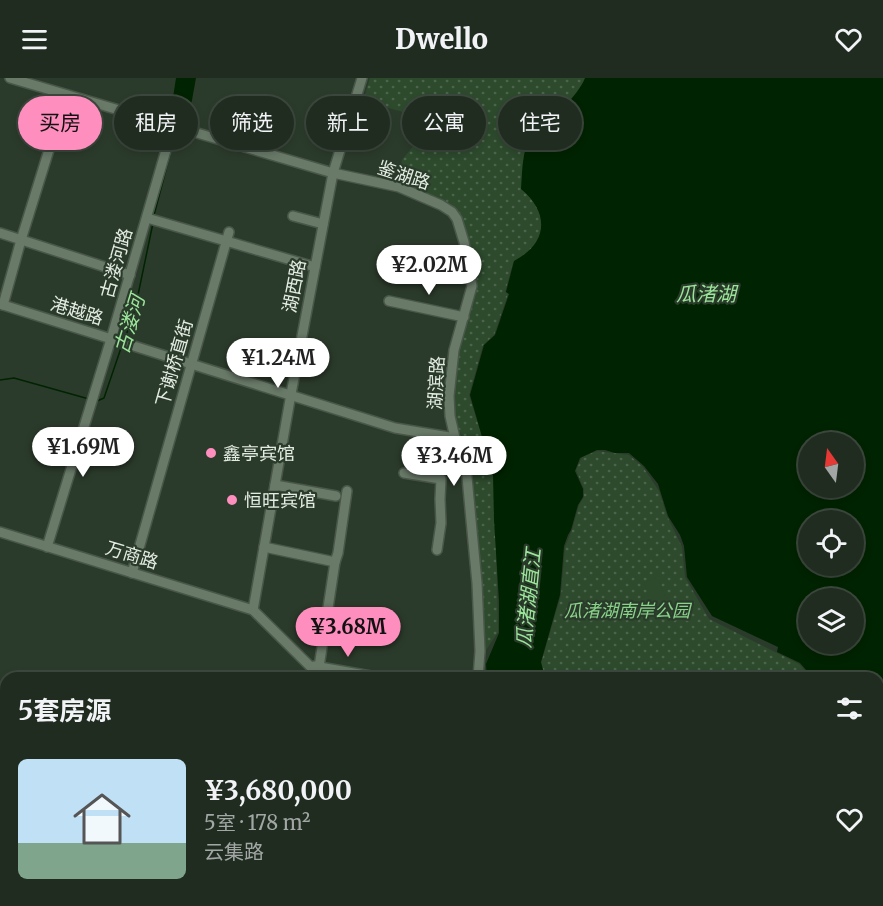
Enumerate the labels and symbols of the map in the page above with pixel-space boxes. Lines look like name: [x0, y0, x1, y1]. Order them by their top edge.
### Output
street label: 鉴湖路: [375, 156, 433, 194]
street label: 古溇河路: [95, 225, 137, 301]
pin: ¥2.02M: [380, 245, 478, 296]
street label: 湖西路: [278, 257, 310, 315]
water label: 瓜渚湖: [676, 281, 739, 306]
water label: 古溇河: [108, 288, 151, 356]
street label: 港越路: [48, 292, 106, 330]
street label: 下谢桥直街: [151, 317, 197, 409]
pin: ¥1.24M: [229, 338, 327, 389]
street label: 湖滨路: [423, 355, 449, 411]
pin: ¥1.69M: [34, 427, 132, 478]
north arrow: [798, 432, 864, 498]
pin: ¥3.46M: [405, 436, 503, 487]
place label: 鑫亭宾馆: [223, 442, 295, 465]
marker: 鑫亭宾馆: [204, 446, 218, 460]
place label: 恒旺宾馆: [244, 489, 316, 512]
marker: 恒旺宾馆: [225, 493, 239, 507]
street label: 万商路: [103, 536, 161, 574]
water label: 瓜渚湖直江: [510, 545, 546, 649]
park label: 瓜渚湖南岸公园: [564, 599, 693, 622]
pin: ¥3.68M: [299, 607, 397, 658]

